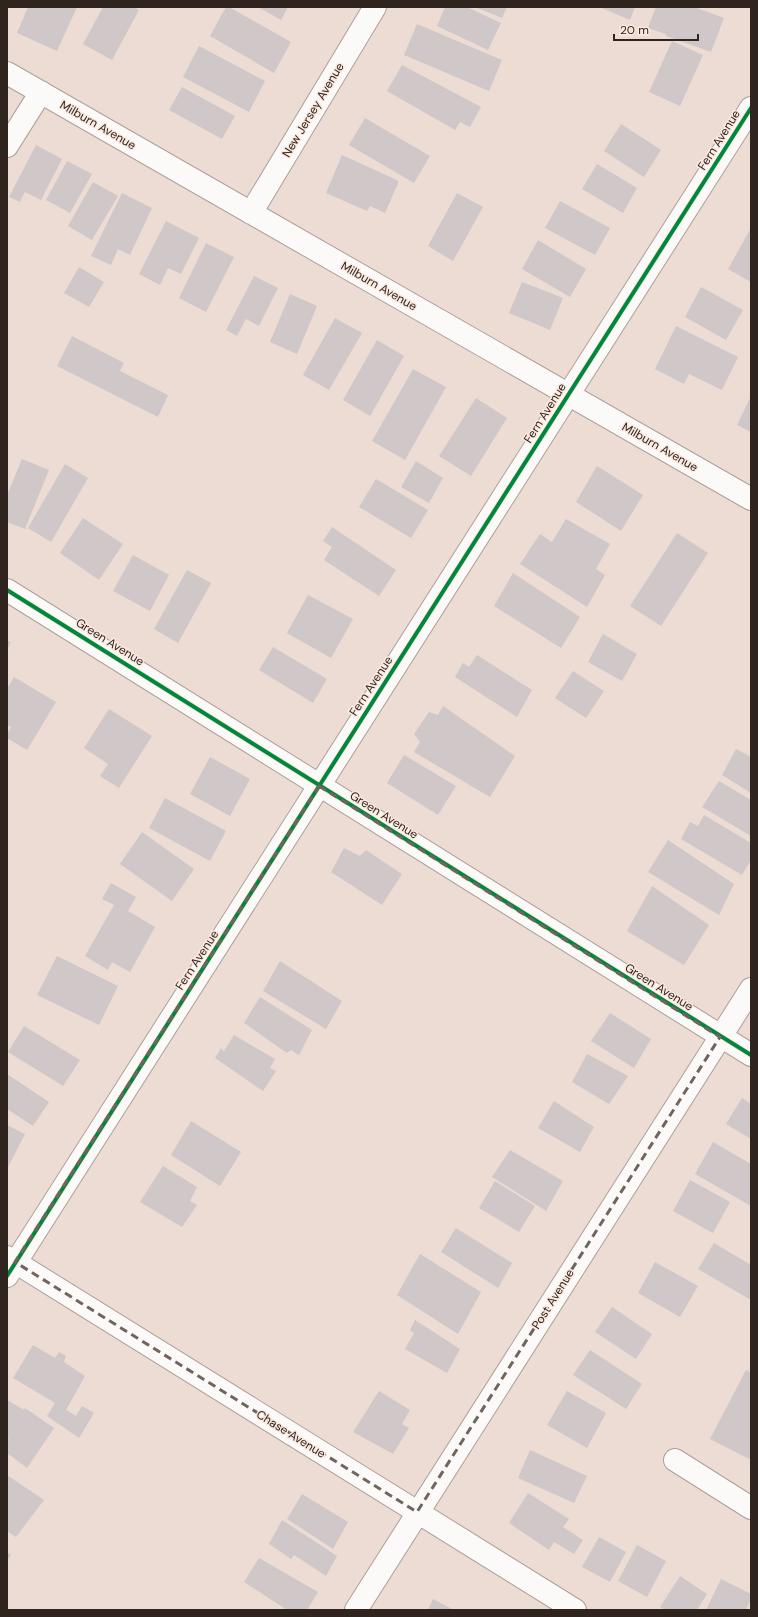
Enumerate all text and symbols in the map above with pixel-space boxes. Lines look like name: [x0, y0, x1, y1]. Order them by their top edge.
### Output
scale bar: [614, 16, 698, 42]
text: 20 m: [620, 22, 649, 38]
street label: New Jersey Avenue: [278, 60, 348, 160]
street label: Milburn Avenue: [57, 97, 139, 153]
street label: Fern Avenue: [694, 107, 744, 173]
street label: Milburn Avenue: [338, 258, 420, 314]
street label: Fern Avenue: [520, 380, 570, 446]
street label: Milburn Avenue: [619, 419, 701, 475]
street label: Green Avenue: [73, 615, 147, 669]
street label: Fern Avenue: [346, 653, 396, 719]
street label: Green Avenue: [347, 788, 421, 842]
street label: Fern Avenue: [172, 927, 222, 993]
street label: Green Avenue: [622, 960, 696, 1014]
street label: Post Avenue: [528, 1266, 578, 1332]
street label: Chase Avenue: [253, 1406, 329, 1462]

